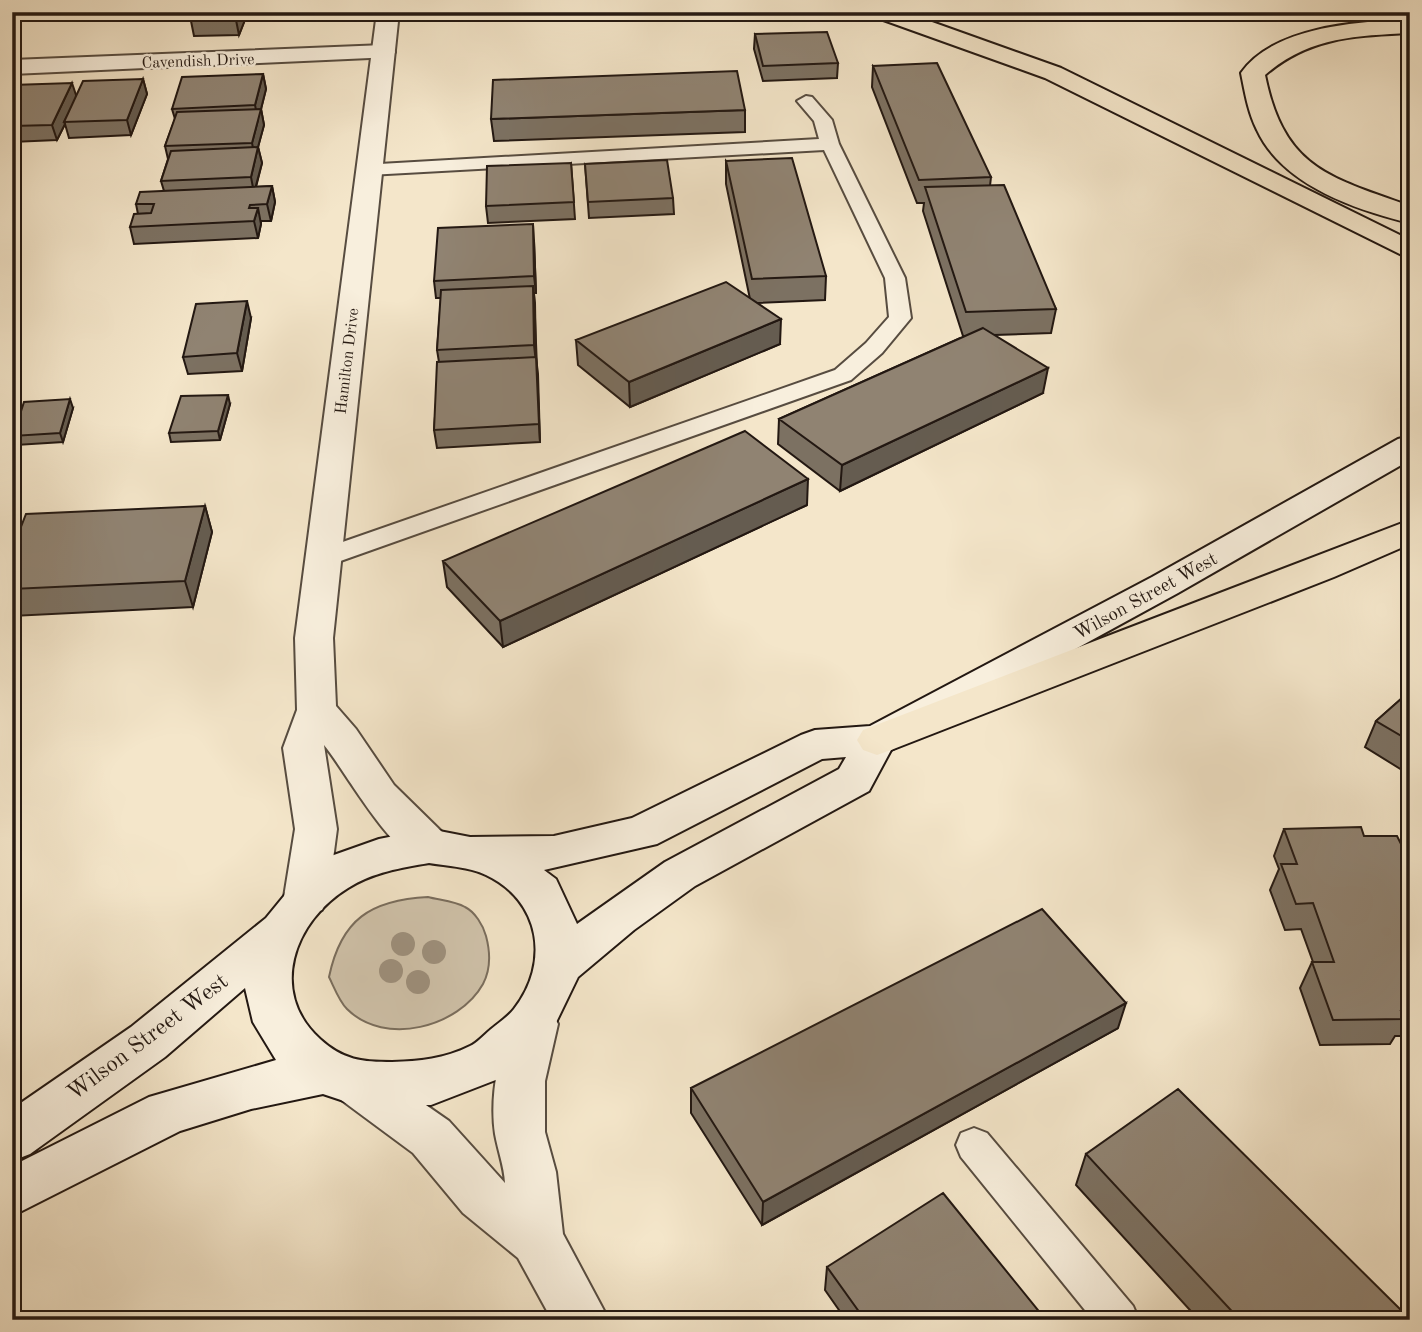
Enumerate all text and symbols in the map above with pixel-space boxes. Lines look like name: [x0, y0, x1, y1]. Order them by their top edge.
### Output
street label: Cavendish Drive: [141, 52, 255, 72]
street label: Hamilton Drive: [334, 307, 362, 415]
street label: Wilson Street West: [1071, 550, 1221, 644]
street label: Wilson Street West: [63, 969, 233, 1105]

